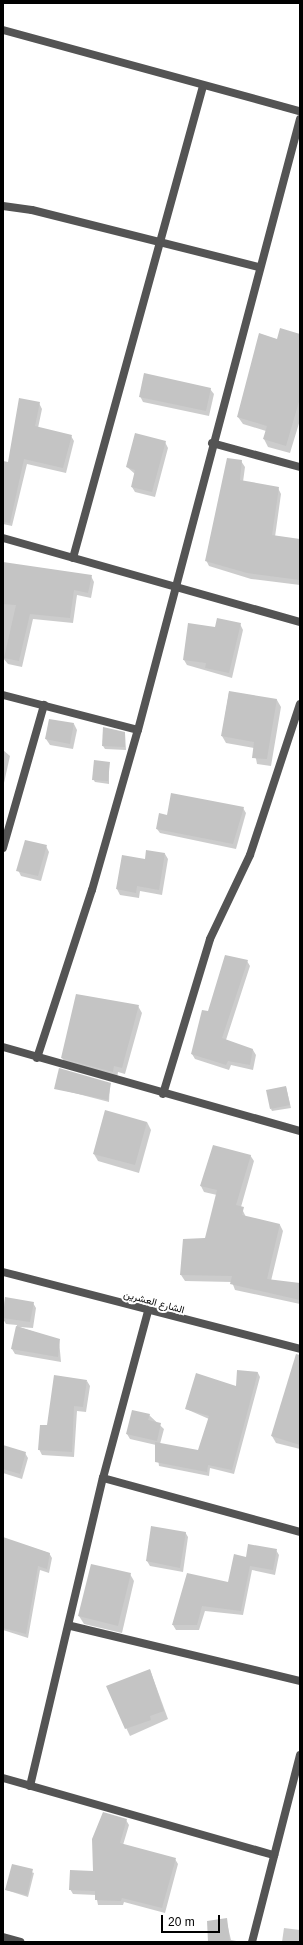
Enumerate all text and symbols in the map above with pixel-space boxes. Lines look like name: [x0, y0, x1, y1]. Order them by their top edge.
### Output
street label: الشارع العشرين: [122, 1288, 186, 1316]
scale bar: [163, 1907, 222, 1933]
text: 20 m: [168, 1915, 195, 1929]

